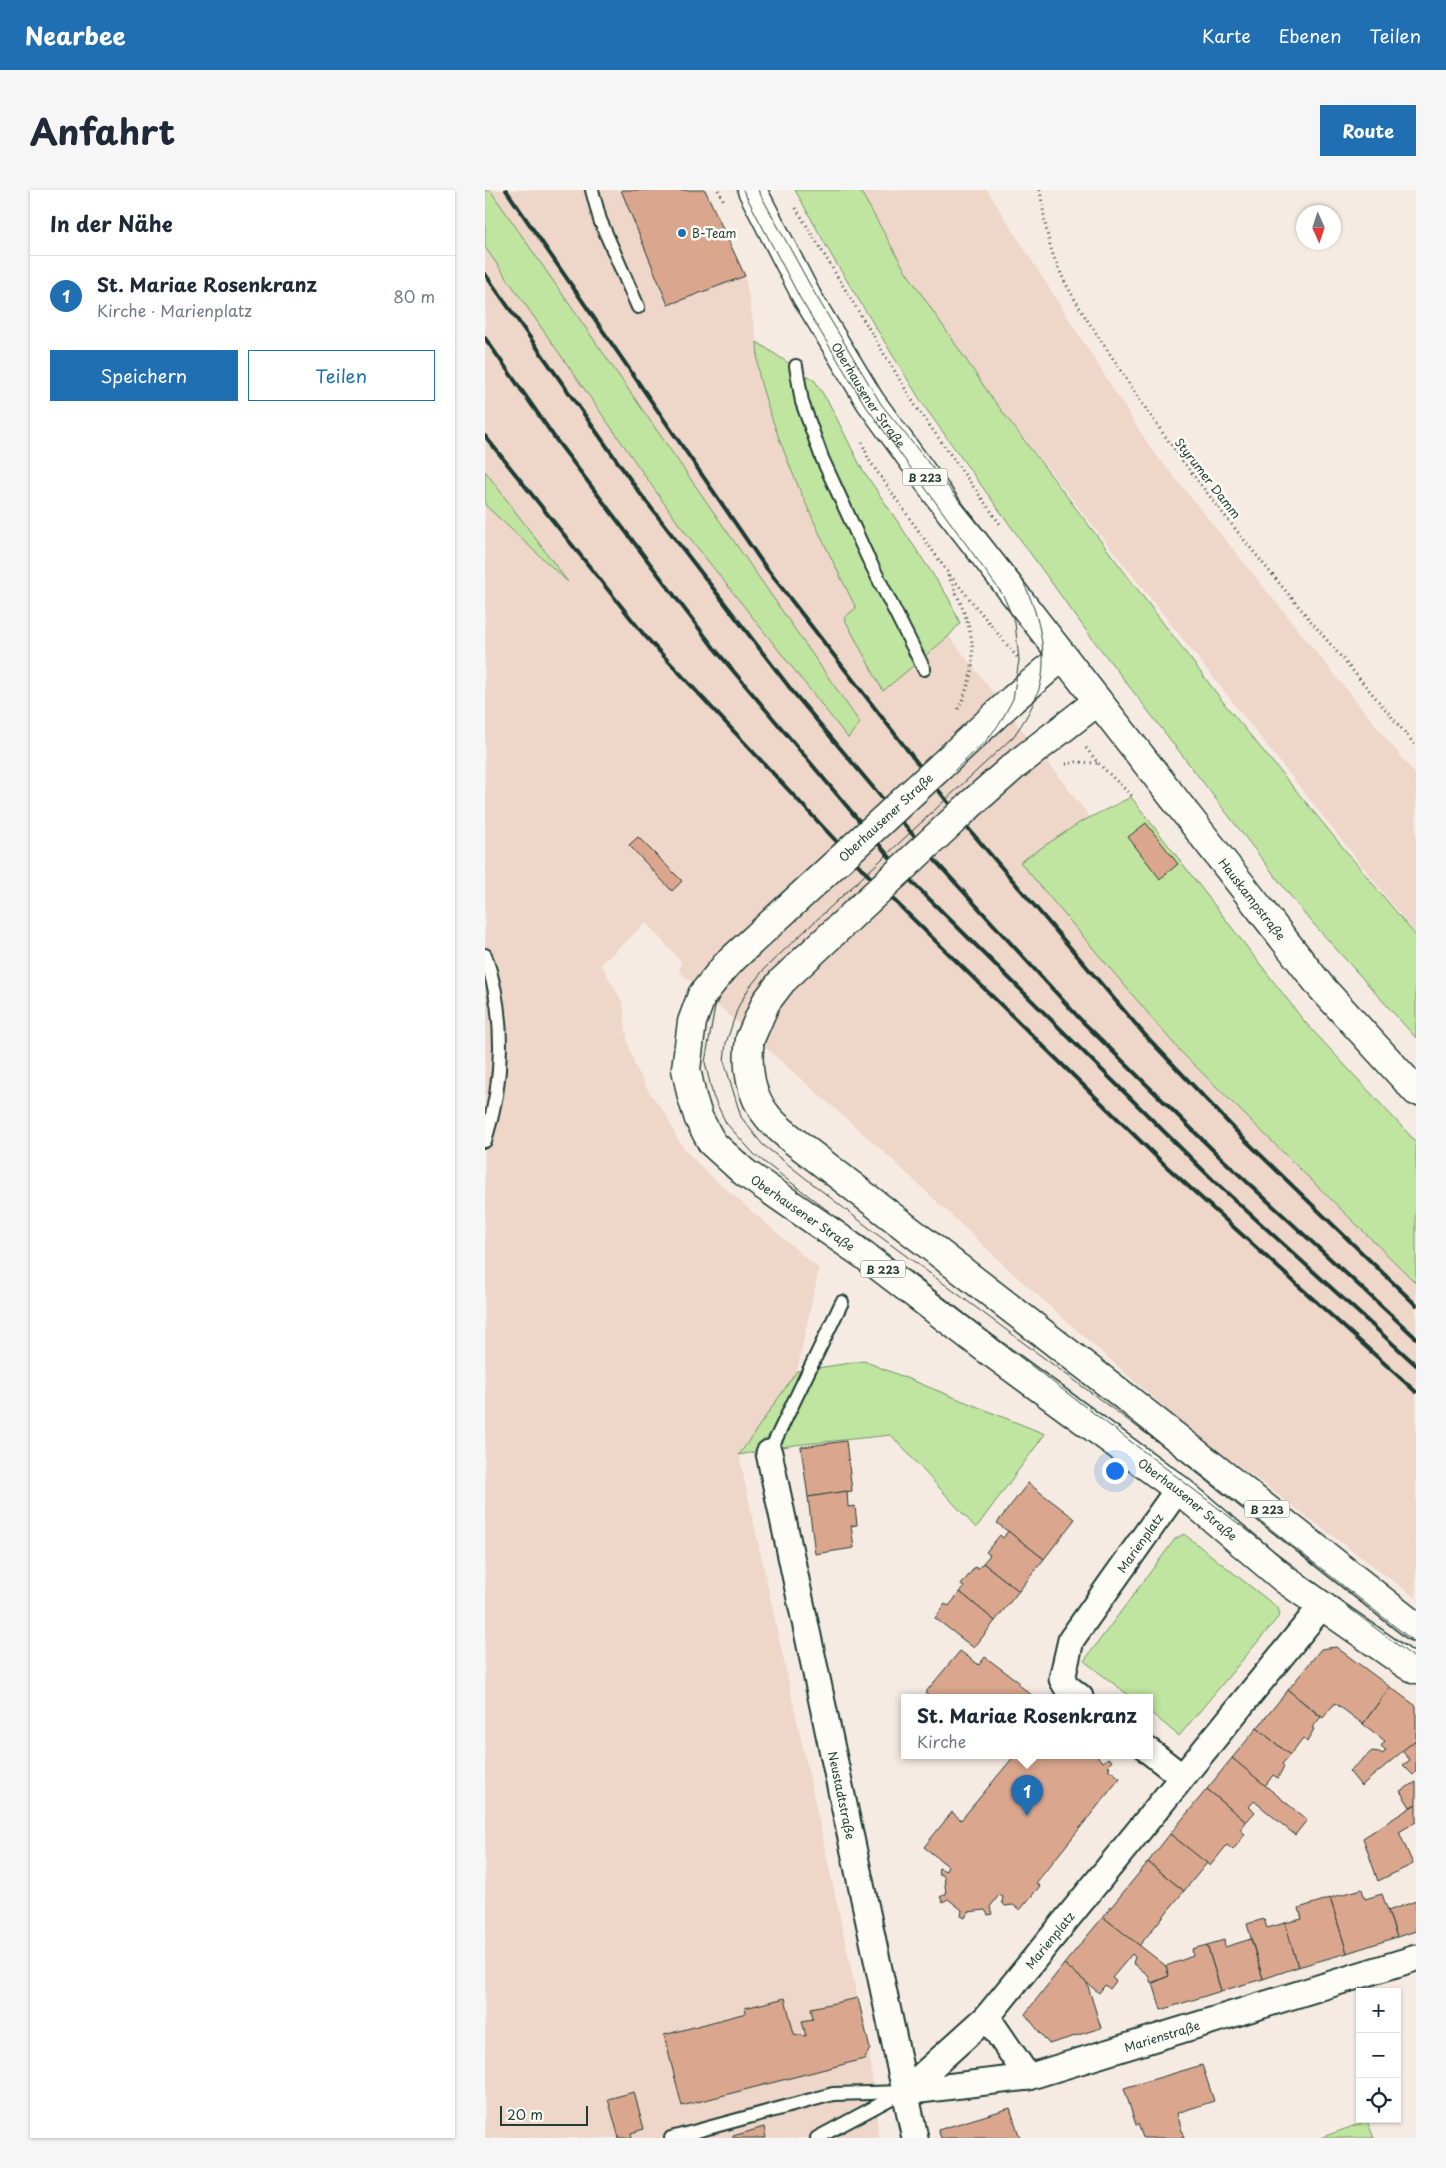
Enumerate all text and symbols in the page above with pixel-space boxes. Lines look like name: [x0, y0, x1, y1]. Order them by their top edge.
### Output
text: Nearbee: [25, 17, 126, 53]
text: Karte: [1202, 22, 1251, 49]
text: Ebenen: [1279, 22, 1342, 49]
text: Teilen: [1370, 22, 1421, 49]
text: Anfahrt: [30, 104, 175, 157]
button: Route: [1320, 105, 1416, 156]
north arrow: [1296, 205, 1341, 250]
text: In der Nähe: [50, 207, 172, 239]
place label: B-Team: [692, 224, 737, 242]
marker: B-Team: [676, 227, 688, 239]
text: St. Mariae Rosenkranz: [97, 270, 317, 298]
text: 1: [62, 284, 70, 308]
text: 80 m: [393, 284, 435, 308]
text: Kirche · Marienplatz: [97, 298, 252, 322]
street label: Oberhausener Straße: [827, 339, 910, 451]
button: Speichern: [50, 350, 238, 401]
button: Teilen: [248, 350, 435, 401]
street label: Styrumer Damm: [1171, 434, 1245, 522]
road number: B 223: [903, 468, 947, 486]
street label: Oberhausener Straße: [834, 769, 937, 866]
street label: Hauskampstraße: [1215, 854, 1290, 944]
street label: Oberhausener Straße: [747, 1170, 859, 1255]
road number: B 223: [861, 1260, 905, 1278]
street label: Oberhausener Straße: [1134, 1454, 1241, 1545]
your location: [1102, 1458, 1128, 1484]
road number: B 223: [1245, 1500, 1289, 1518]
street label: Marienplatz: [1113, 1509, 1167, 1576]
popup: [901, 1694, 1153, 1759]
text: St. Mariae Rosenkranz: [917, 1701, 1137, 1729]
text: Kirche: [917, 1729, 966, 1753]
street label: Neustadtstraße: [824, 1750, 860, 1841]
pin: 1: [1011, 1775, 1043, 1816]
street label: Marienplatz: [1021, 1907, 1079, 1973]
map controls: [1356, 1988, 1401, 2123]
button: +: [1356, 1988, 1401, 2033]
street label: Marienstraße: [1122, 2016, 1202, 2056]
button: −: [1356, 2033, 1401, 2078]
button: locate: [1356, 2078, 1401, 2123]
scale bar: [500, 2103, 587, 2126]
text: 20 m: [507, 2104, 543, 2125]

